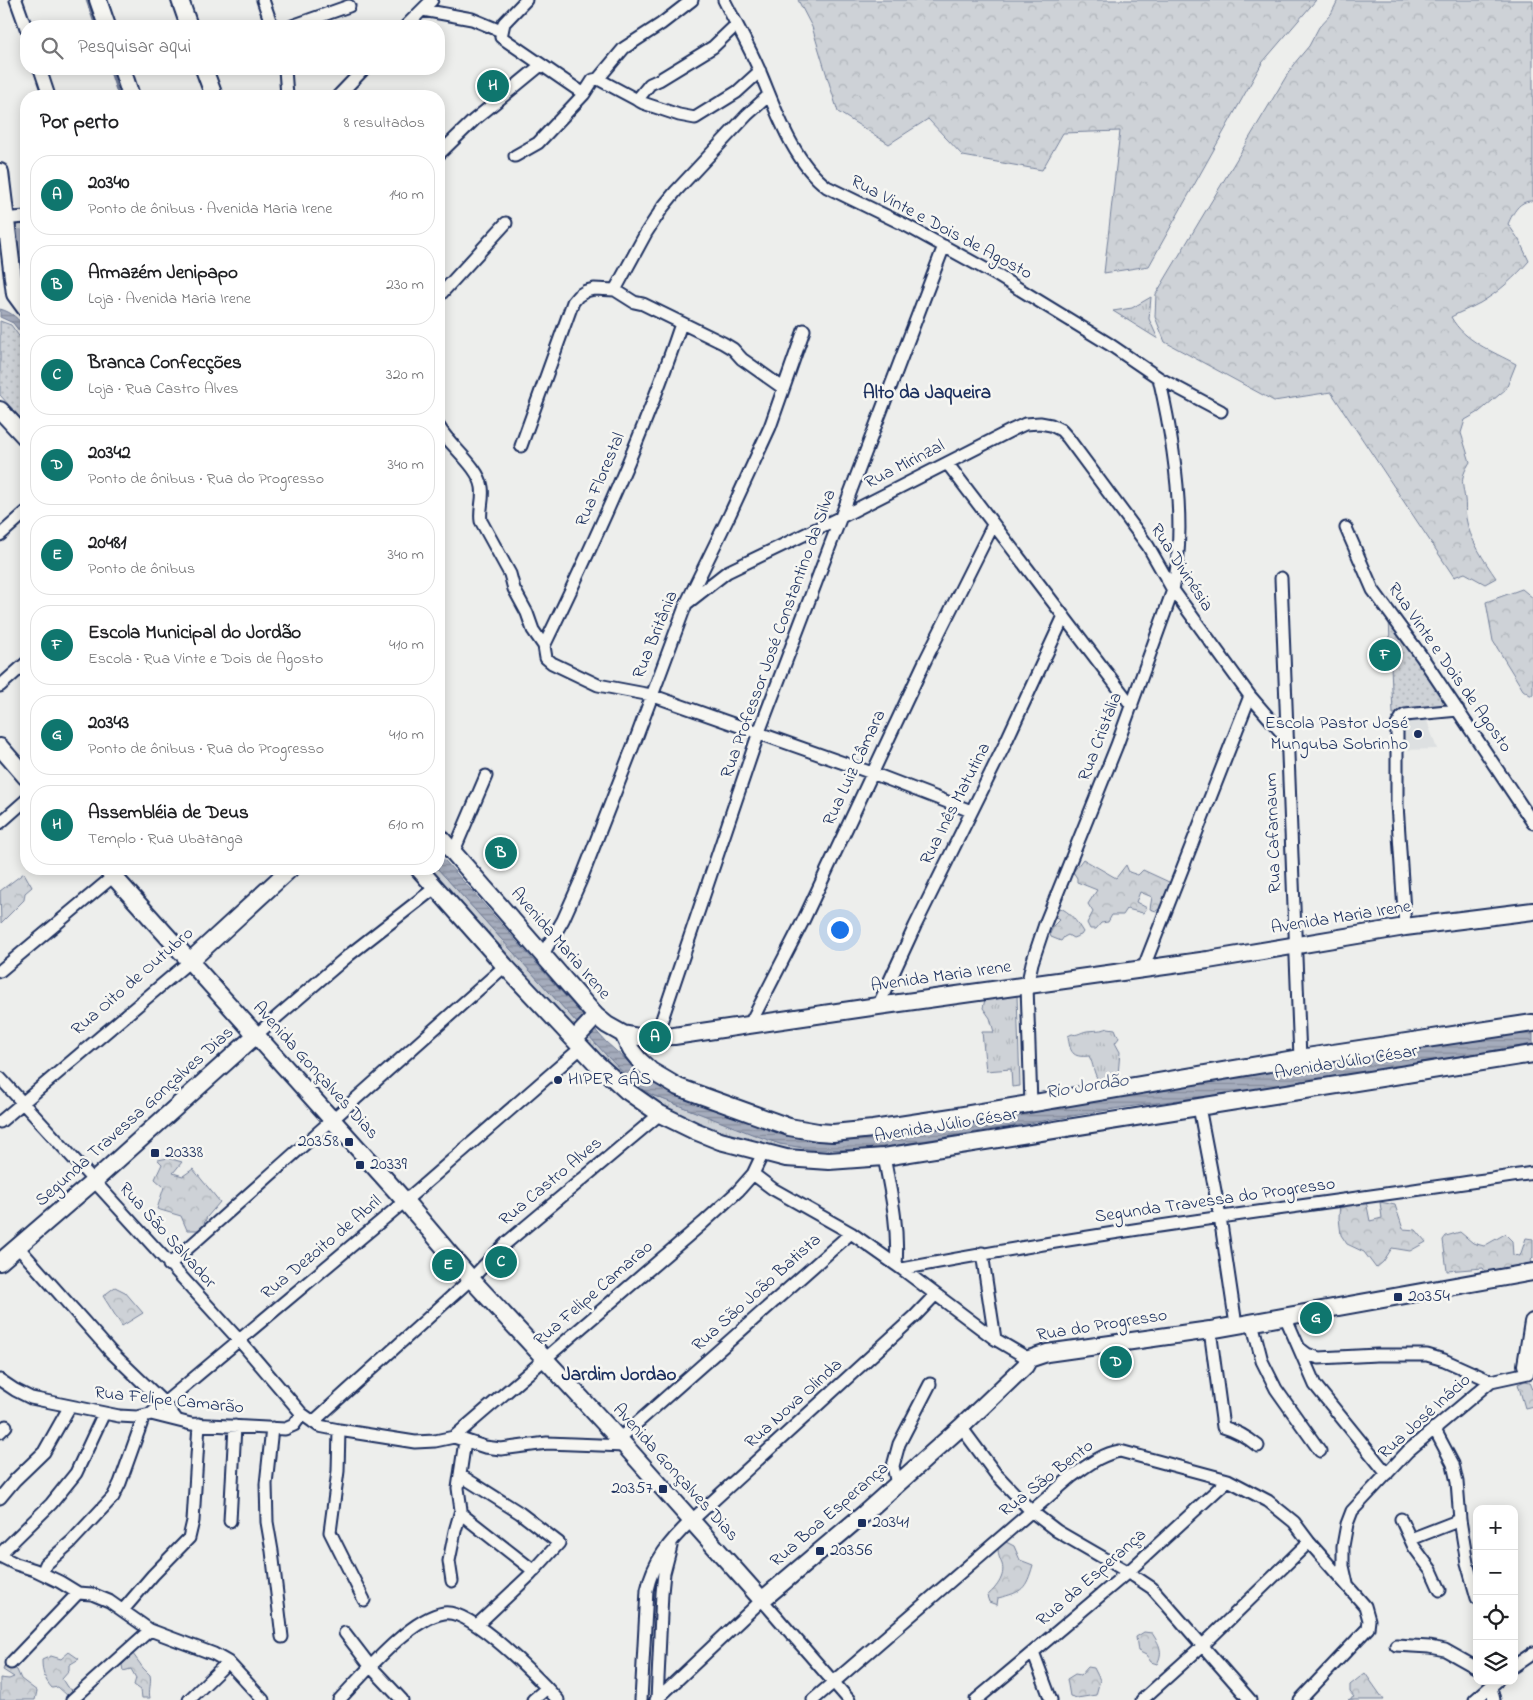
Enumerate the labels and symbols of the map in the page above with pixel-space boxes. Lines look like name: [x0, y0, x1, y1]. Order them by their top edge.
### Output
pin: H: [477, 67, 509, 105]
street label: Rua Vinte e Dois de Agosto: [845, 169, 1036, 288]
district label: Alto da Jaqueira: [863, 380, 991, 407]
street label: Rua Florestal: [569, 429, 633, 531]
street label: Rua Mirinzal: [861, 434, 949, 496]
street label: Rua Professor José Constantino da Silva: [715, 486, 843, 782]
street label: Rua Divinésia: [1143, 519, 1219, 617]
street label: Rua Vinte e Dois de Agosto: [1380, 578, 1518, 759]
street label: Rua Britânia: [627, 587, 685, 683]
pin: F: [1369, 636, 1401, 674]
street label: Rua Cristália: [1072, 689, 1130, 785]
street label: Rua Luiz Câmara: [817, 706, 893, 830]
place label: Escola Pastor José Munguba Sobrinho: [1265, 711, 1409, 759]
marker: Escola Pastor José Munguba Sobrinho: [1412, 728, 1424, 740]
street label: Rua Inês Matutina: [914, 738, 998, 870]
street label: Rua Cafarnaum: [1259, 772, 1289, 894]
pin: B: [485, 834, 517, 872]
street label: Avenida Maria Irene: [504, 882, 617, 1007]
street label: Avenida Maria Irene: [1269, 894, 1414, 942]
your location: [827, 917, 853, 943]
street label: Rua Oito de Outubro: [66, 921, 200, 1043]
street label: Avenida Maria Irene: [869, 954, 1014, 1000]
street label: Avenida Gonçalves Dias: [246, 996, 384, 1146]
pin: A: [639, 1018, 671, 1056]
street label: Segunda Travessa Gonçalves Dias: [30, 1020, 241, 1214]
street label: Avenida Júlio César: [1273, 1039, 1420, 1087]
place label: HIPER GÁS: [568, 1067, 651, 1093]
water label: Rio Jordão: [1044, 1067, 1132, 1107]
marker: HIPER GÁS: [552, 1074, 564, 1086]
street label: Avenida Júlio César: [873, 1102, 1020, 1150]
place label: 20358: [298, 1129, 339, 1155]
street label: Rua Castro Alves: [494, 1131, 608, 1233]
marker: 20358: [343, 1136, 355, 1148]
place label: 20338: [165, 1140, 204, 1166]
marker: 20338: [149, 1147, 161, 1159]
place label: 20339: [370, 1152, 408, 1178]
marker: 20339: [354, 1159, 366, 1171]
street label: Segunda Travessa do Progresso: [1093, 1171, 1337, 1232]
street label: Rua São Salvador: [112, 1177, 222, 1295]
street label: Rua Dezoito de Abril: [256, 1190, 388, 1306]
street label: Rua São João Batista: [687, 1228, 827, 1358]
street label: Rua Felipe Camarao: [529, 1235, 659, 1353]
pin: C: [485, 1243, 517, 1281]
pin: E: [432, 1246, 464, 1284]
place label: 20354: [1408, 1284, 1450, 1310]
marker: 20354: [1392, 1291, 1404, 1303]
pin: G: [1300, 1299, 1332, 1337]
street label: Rua do Progresso: [1035, 1303, 1169, 1350]
pin: D: [1100, 1343, 1132, 1381]
street label: Rua Nova Olinda: [739, 1353, 849, 1455]
district label: Jardim Jordao: [562, 1362, 677, 1389]
street label: Rua José Inácio: [1373, 1368, 1477, 1466]
street label: Rua Felipe Camarão: [93, 1380, 245, 1422]
street label: Avenida Gonçalves Dias: [606, 1398, 744, 1548]
street label: Rua São Bento: [994, 1434, 1100, 1524]
street label: Rua Boa Esperança: [765, 1456, 895, 1574]
place label: 20357: [611, 1476, 654, 1502]
marker: 20357: [657, 1483, 669, 1495]
place label: 20341: [872, 1510, 910, 1536]
marker: 20341: [856, 1517, 868, 1529]
street label: Rua da Esperança: [1031, 1523, 1153, 1633]
place label: 20356: [830, 1538, 872, 1564]
marker: 20356: [814, 1545, 826, 1557]

